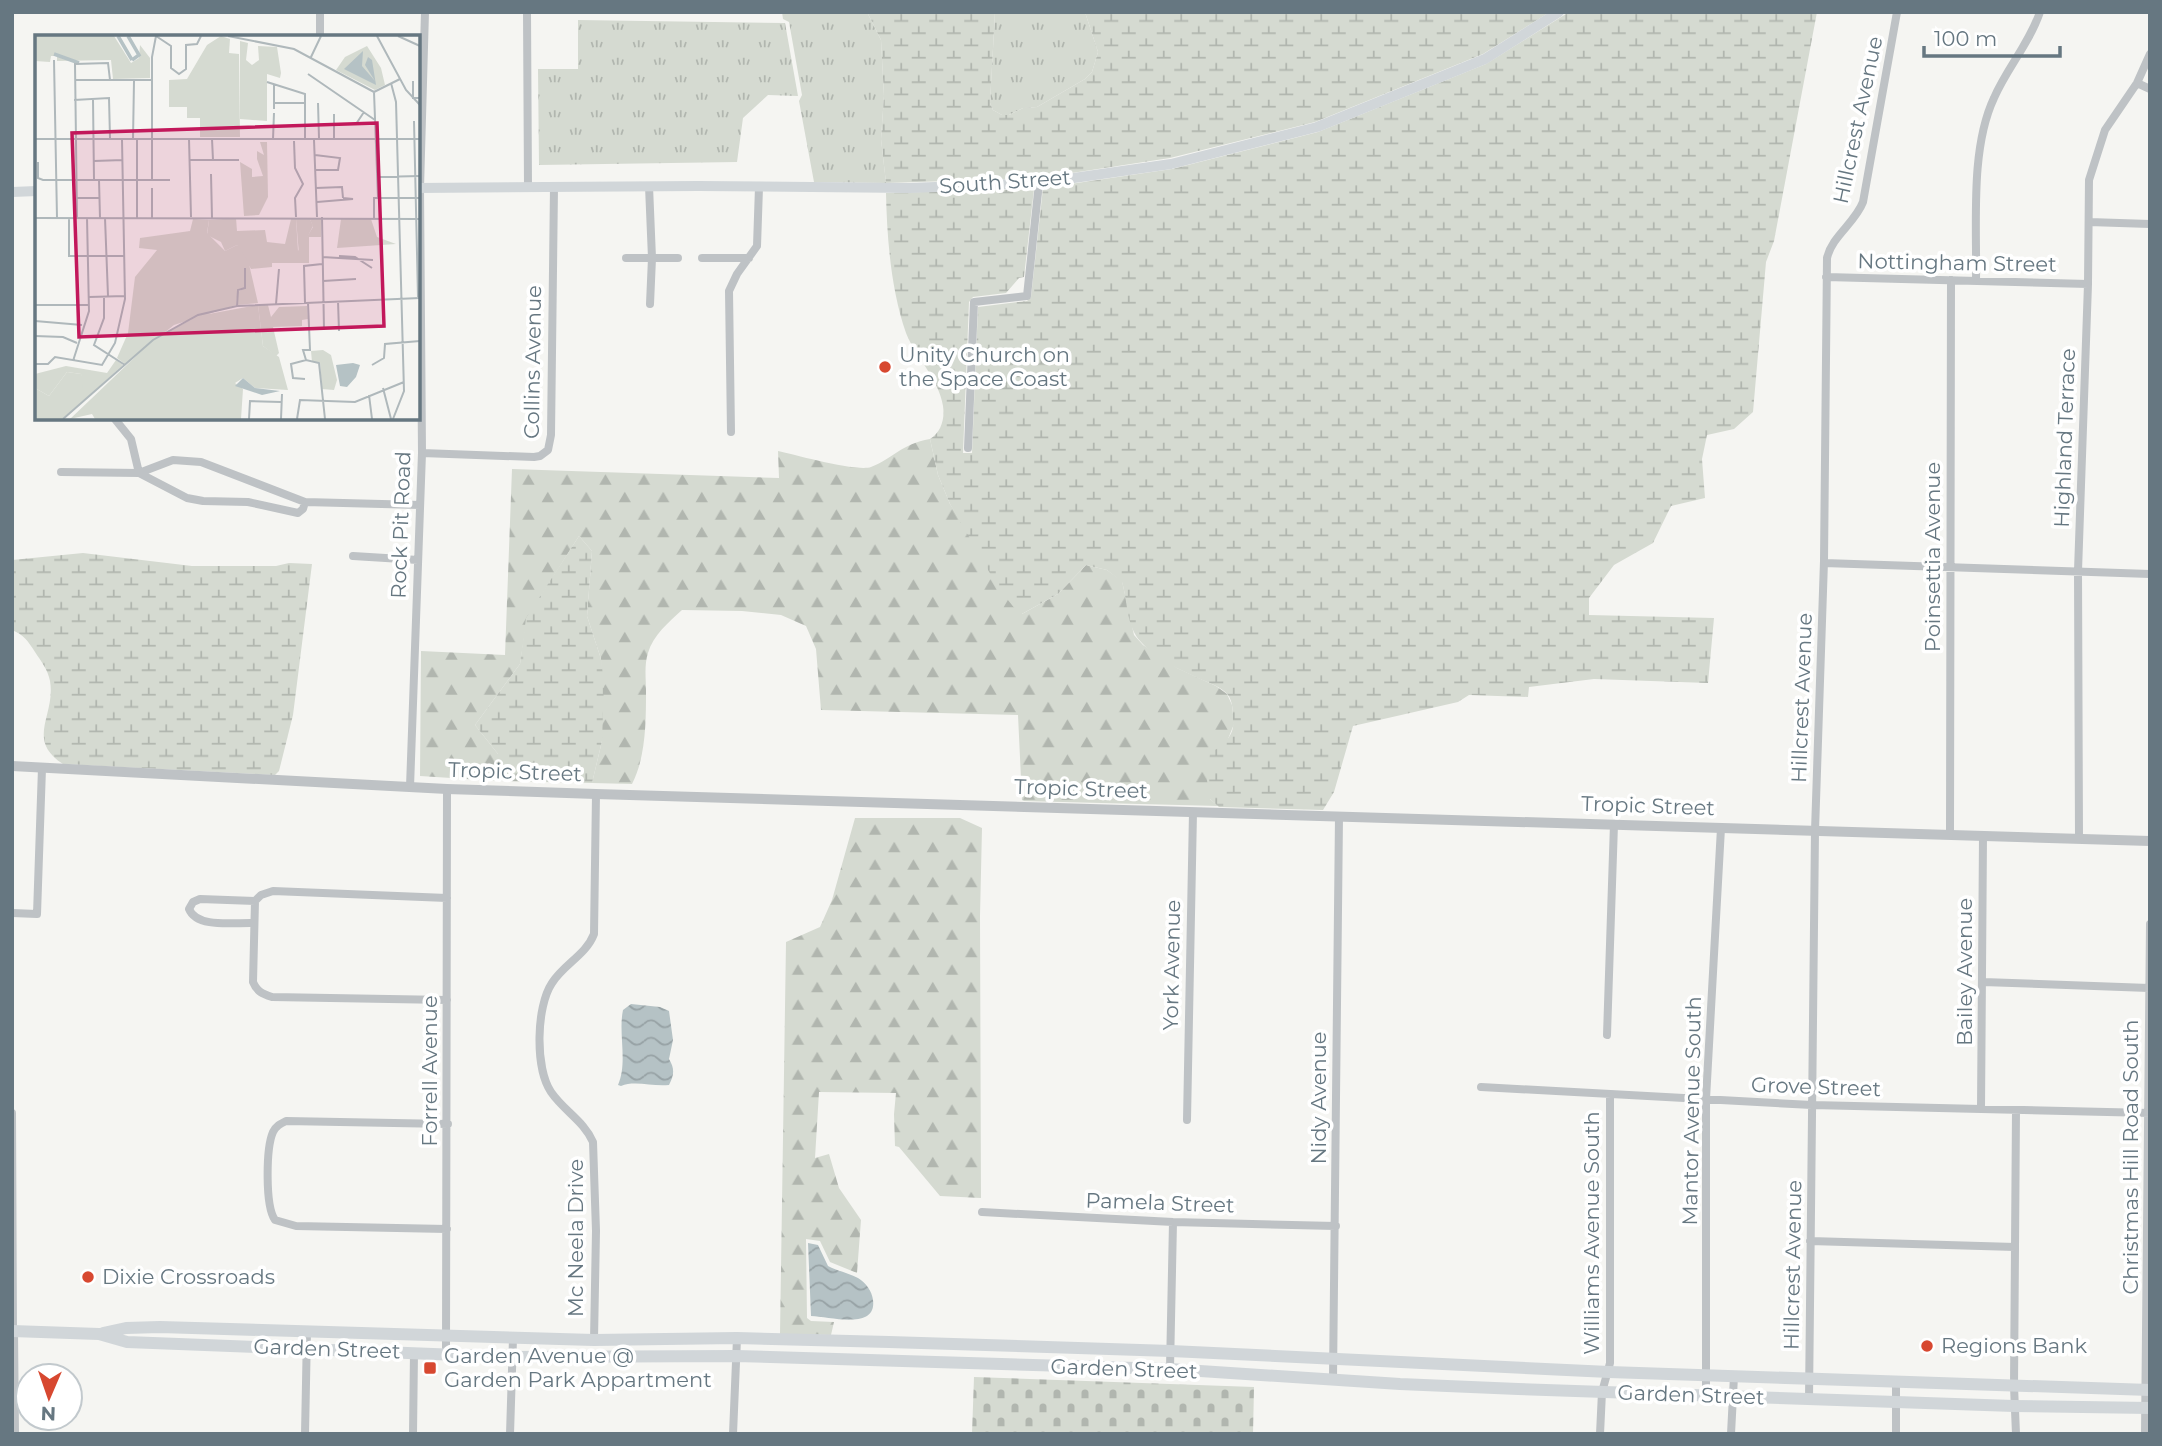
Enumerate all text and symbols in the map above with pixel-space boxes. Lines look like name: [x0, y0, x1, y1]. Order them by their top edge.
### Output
scale bar: [1924, 14, 2060, 58]
text: 100 m: [1934, 26, 1997, 51]
street label: Hillcrest Avenue: [1828, 34, 1887, 206]
inset map: [35, 35, 420, 420]
street label: South Street: [938, 164, 1072, 199]
street label: Nottingham Street: [1857, 248, 2057, 277]
street label: Collins Avenue: [519, 285, 546, 439]
place label: Unity Church on the Space Coast: [899, 342, 1070, 391]
street label: Highland Terrace: [2049, 348, 2080, 528]
marker: Unity Church on the Space Coast: [877, 359, 893, 375]
street label: Rock Pit Road: [385, 451, 416, 599]
street label: Poinsettia Avenue: [1920, 462, 1945, 652]
street label: Hillcrest Avenue: [1786, 612, 1817, 783]
street label: Tropic Street: [448, 757, 582, 786]
street label: Tropic Street: [1014, 774, 1148, 803]
street label: Tropic Street: [1581, 791, 1715, 820]
street label: Bailey Avenue: [1952, 898, 1977, 1046]
street label: York Avenue: [1158, 899, 1185, 1031]
street label: Forrell Avenue: [417, 995, 442, 1147]
street label: Mantor Avenue South: [1677, 996, 1706, 1226]
street label: Christmas Hill Road South: [2118, 1019, 2143, 1295]
street label: Nidy Avenue: [1306, 1031, 1331, 1165]
street label: Grove Street: [1751, 1072, 1881, 1101]
street label: Williams Avenue South: [1579, 1111, 1604, 1355]
street label: Mc Neela Drive: [563, 1159, 588, 1317]
street label: Hillcrest Avenue: [1779, 1180, 1806, 1350]
street label: Pamela Street: [1085, 1187, 1235, 1218]
place label: Dixie Crossroads: [102, 1264, 275, 1289]
marker: Dixie Crossroads: [80, 1269, 96, 1285]
street label: Garden Street: [253, 1333, 401, 1364]
place label: Regions Bank: [1941, 1333, 2087, 1358]
marker: Regions Bank: [1919, 1338, 1935, 1354]
place label: Garden Avenue @ Garden Park Appartment: [444, 1343, 712, 1392]
street label: Garden Street: [1050, 1353, 1198, 1384]
marker: Garden Avenue @ Garden Park Appartment: [422, 1360, 438, 1376]
north arrow: [14, 1362, 84, 1432]
street label: Garden Street: [1617, 1379, 1765, 1410]
text: N: [40, 1402, 57, 1425]

